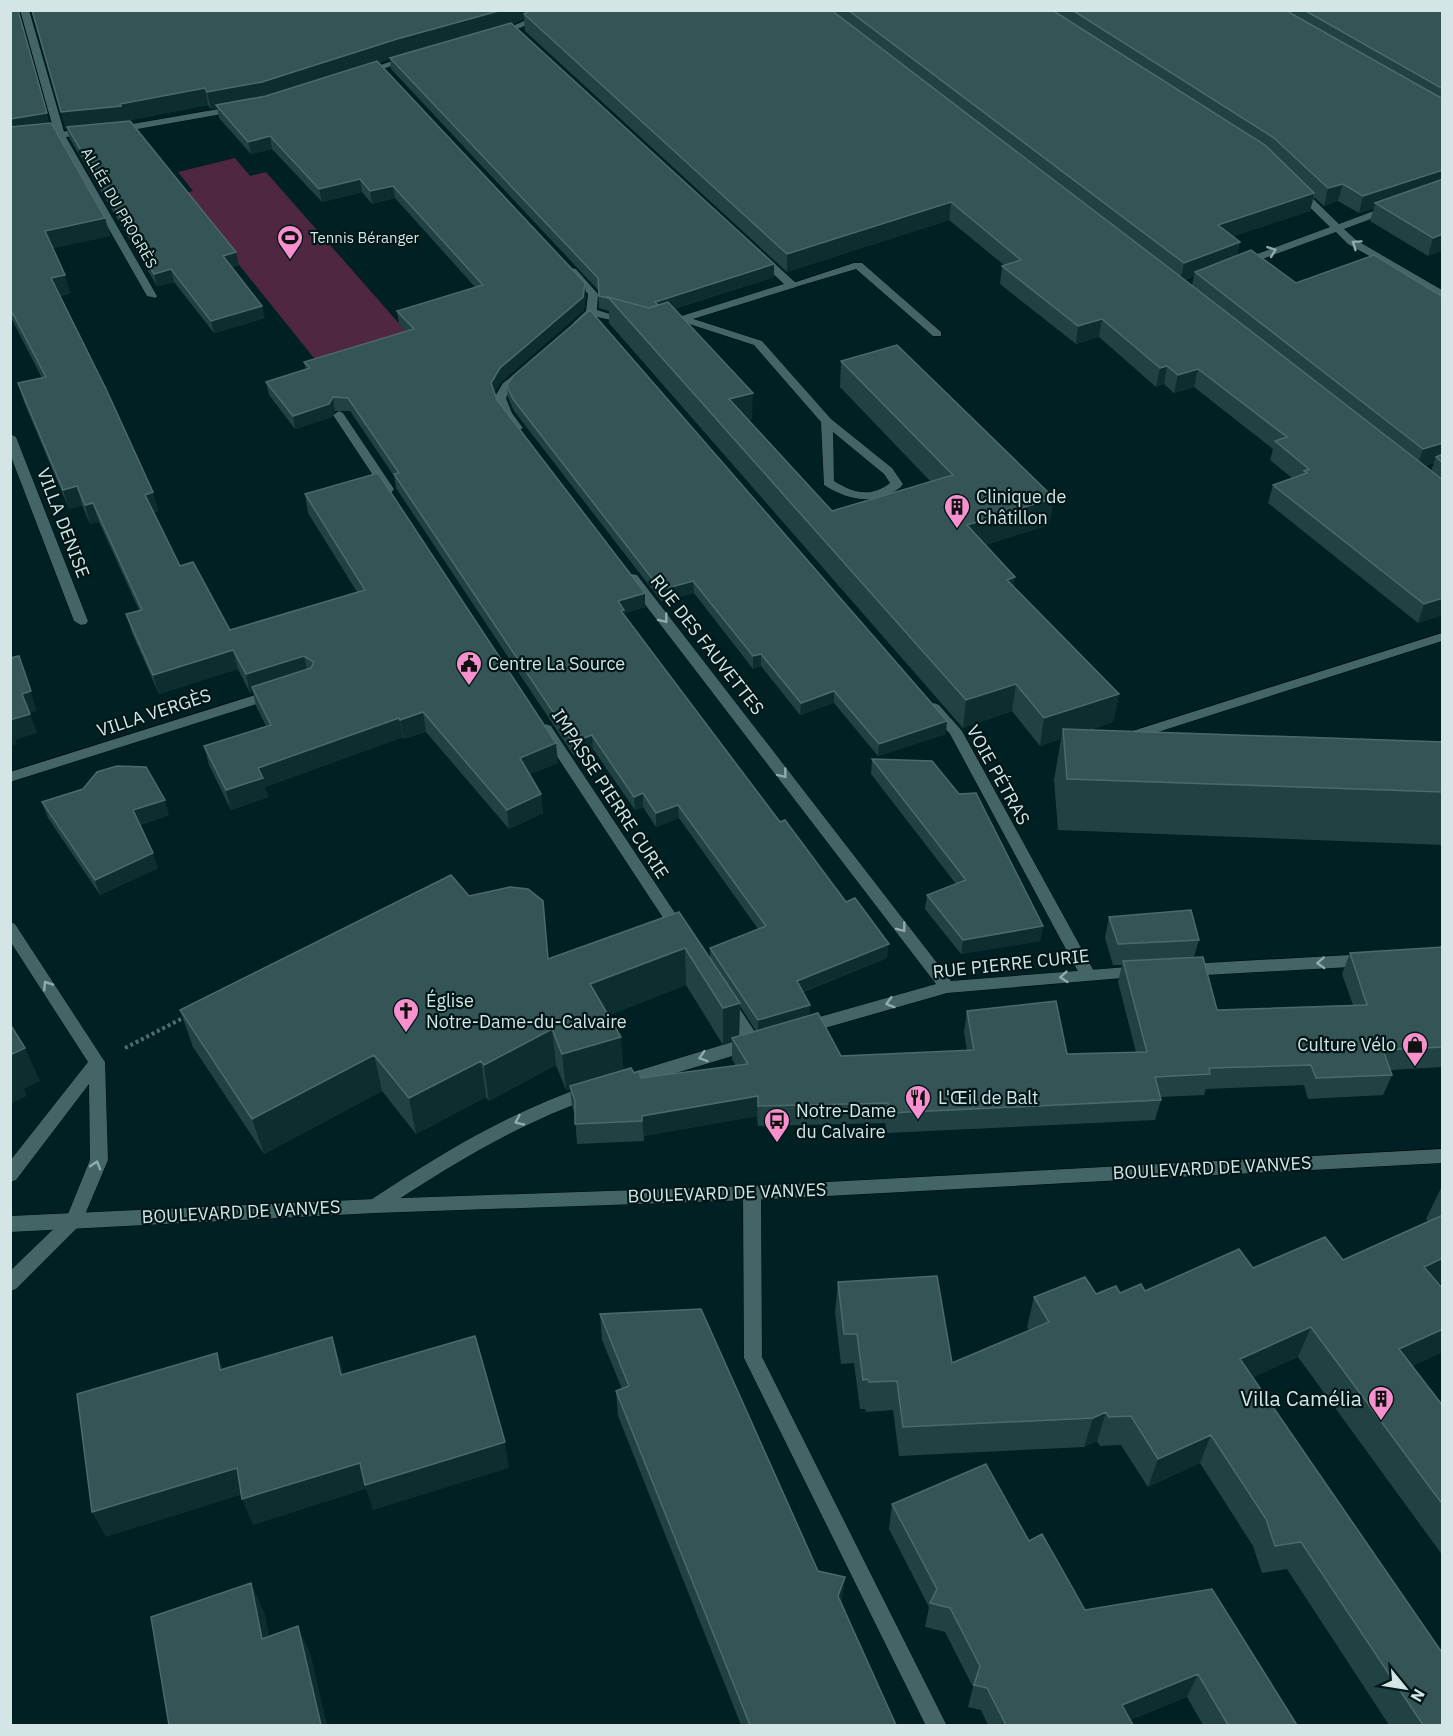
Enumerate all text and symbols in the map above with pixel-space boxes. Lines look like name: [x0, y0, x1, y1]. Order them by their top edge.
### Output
street label: ALLÉE DU PROGRÈS: [77, 144, 162, 271]
sports icon: Tennis Béranger: [275, 223, 305, 261]
place label: Tennis Béranger: [310, 228, 420, 247]
one-way arrow: [1351, 240, 1362, 251]
one-way arrow: [1266, 246, 1277, 259]
street label: VILLA DENISE: [32, 465, 95, 581]
place label: Clinique de Châtillon: [976, 485, 1067, 529]
building icon: Clinique de Châtillon: [942, 492, 972, 530]
street label: RUE DES FAUVETTES: [645, 570, 769, 719]
one-way arrow: [657, 612, 668, 623]
public building icon: Centre La Source: [454, 649, 484, 687]
place label: Centre La Source: [488, 652, 625, 675]
street label: VILLA VERGÈS: [94, 683, 214, 742]
street label: IMPASSE PIERRE CURIE: [547, 704, 674, 883]
street label: VOIE PÉTRAS: [962, 721, 1035, 829]
one-way arrow: [775, 767, 786, 778]
one-way arrow: [894, 922, 905, 933]
street label: RUE PIERRE CURIE: [932, 944, 1090, 983]
one-way arrow: [1317, 956, 1326, 969]
one-way arrow: [1059, 970, 1068, 983]
one-way arrow: [43, 981, 55, 991]
place label: Église Notre-Dame-du-Calvaire: [426, 989, 627, 1033]
church icon: Église Notre-Dame-du-Calvaire: [391, 996, 421, 1034]
one-way arrow: [885, 996, 896, 1008]
shop icon: Culture Vélo: [1400, 1030, 1430, 1068]
place label: Culture Vélo: [1297, 1033, 1396, 1056]
one-way arrow: [698, 1050, 709, 1063]
restaurant icon: L'Œil de Balt: [903, 1083, 933, 1121]
place label: L'Œil de Balt: [938, 1086, 1038, 1109]
place label: Notre-Dame du Calvaire: [796, 1099, 896, 1143]
bus stop icon: Notre-Dame du Calvaire: [762, 1106, 792, 1144]
one-way arrow: [515, 1114, 526, 1126]
street label: BOULEVARD DE VANVES: [1112, 1151, 1312, 1184]
one-way arrow: [89, 1160, 101, 1171]
street label: BOULEVARD DE VANVES: [627, 1178, 827, 1207]
street label: BOULEVARD DE VANVES: [141, 1195, 341, 1228]
place label: Villa Camélia: [1240, 1384, 1362, 1412]
building icon: Villa Camélia: [1366, 1384, 1396, 1422]
north arrow: [1375, 1658, 1435, 1718]
text: N: [1406, 1685, 1430, 1706]

